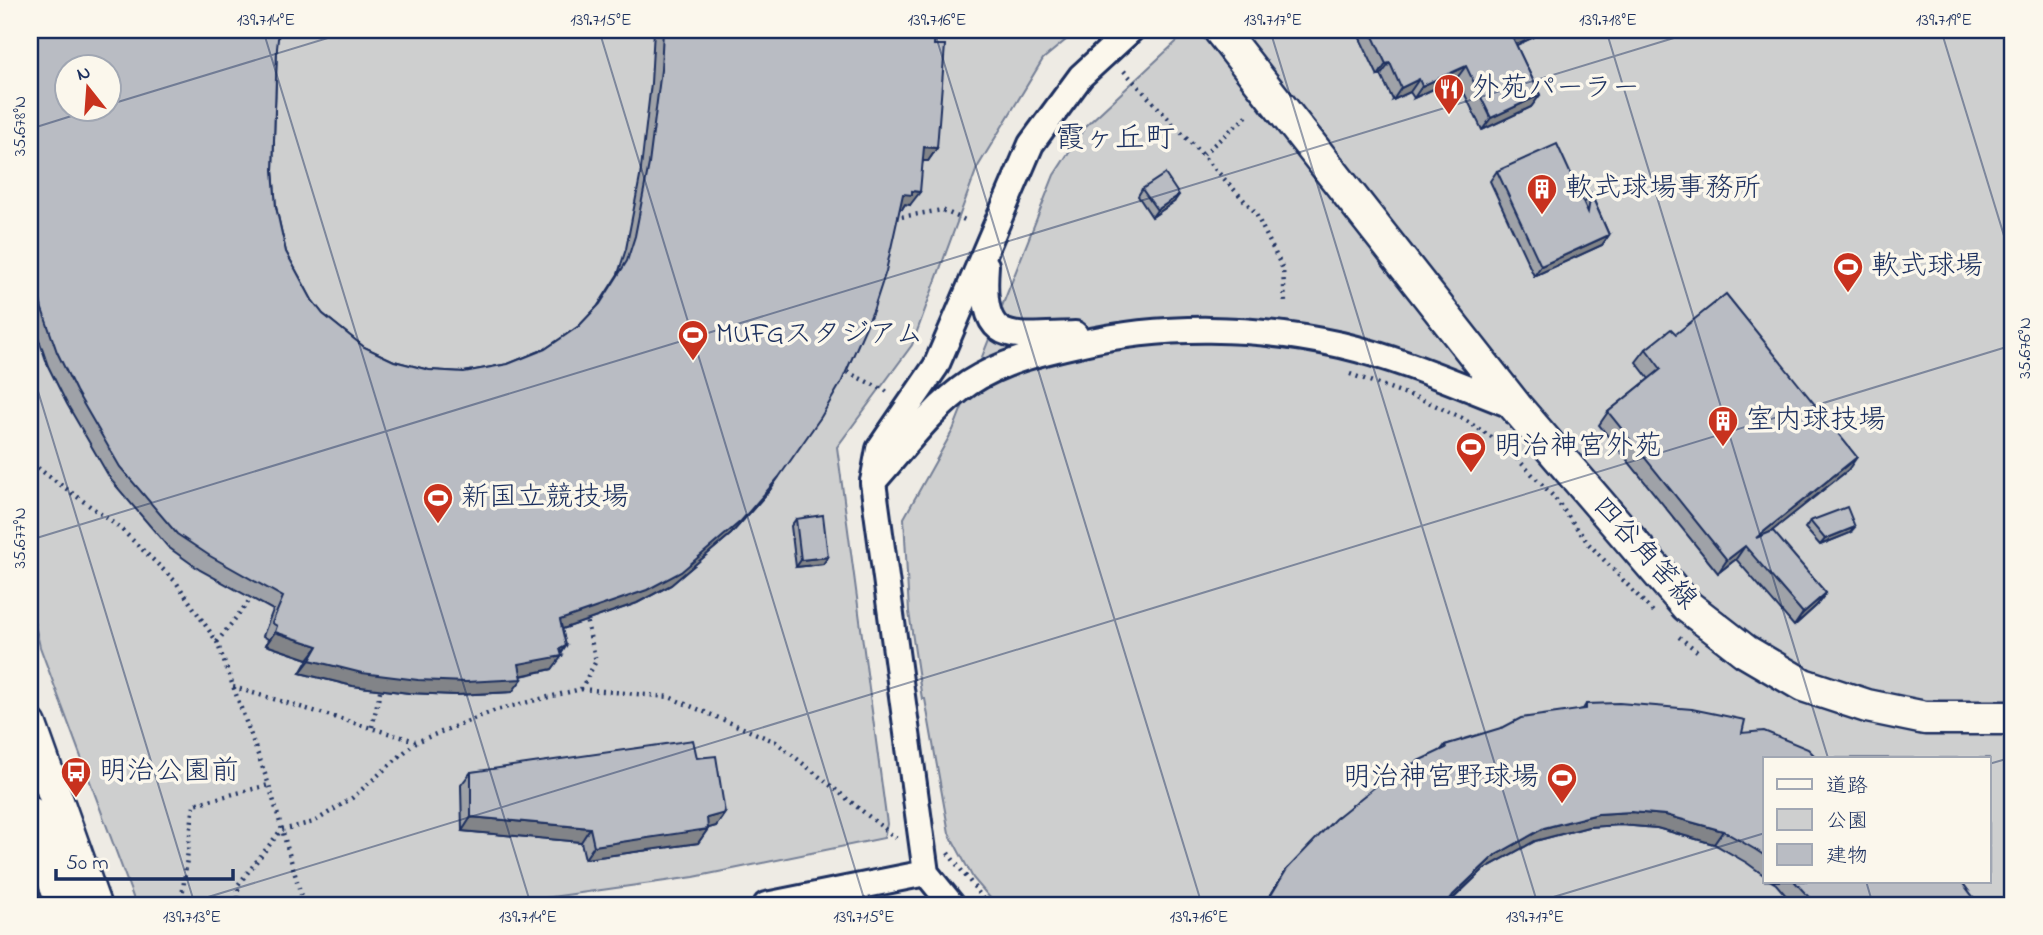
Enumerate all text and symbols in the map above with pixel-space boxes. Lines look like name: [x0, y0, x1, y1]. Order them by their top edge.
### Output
text: 139.714°E: [237, 8, 295, 34]
text: 139.715°E: [570, 8, 632, 34]
text: 139.716°E: [907, 8, 967, 34]
text: 139.717°E: [1244, 8, 1302, 34]
text: 139.718°E: [1579, 8, 1637, 34]
text: 139.719°E: [1916, 8, 1972, 34]
north arrow: [52, 52, 122, 122]
text: N: [74, 59, 94, 89]
place label: 外苑パーラー: [1472, 69, 1640, 110]
restaurant icon: 外苑パーラー: [1432, 72, 1466, 116]
text: 35.678°N: [8, 96, 34, 156]
district label: 霞ヶ丘町: [1055, 118, 1175, 162]
place label: 軟式球場事務所: [1565, 169, 1761, 210]
building icon: 軟式球場事務所: [1525, 172, 1559, 216]
place label: 軟式球場: [1871, 247, 1983, 288]
sports icon: 軟式球場: [1831, 250, 1865, 294]
place label: MUFGスタジアム: [716, 315, 924, 356]
text: 35.676°N: [2013, 317, 2039, 379]
sports icon: MUFGスタジアム: [676, 318, 710, 362]
place label: 室内球技場: [1746, 401, 1886, 442]
building icon: 室内球技場: [1706, 404, 1740, 448]
place label: 明治神宮外苑: [1494, 427, 1662, 468]
sports icon: 明治神宮外苑: [1454, 430, 1488, 474]
place label: 新国立競技場: [461, 478, 629, 519]
sports icon: 新国立競技場: [421, 481, 455, 525]
street label: 四谷角筈線: [1582, 488, 1706, 620]
text: 35.677°N: [8, 507, 34, 569]
place label: 明治公園前: [99, 752, 239, 793]
bus stop icon: 明治公園前: [59, 755, 93, 799]
legend: [1763, 757, 1990, 883]
place label: 明治神宮野球場: [1343, 758, 1539, 799]
sports icon: 明治神宮野球場: [1545, 761, 1579, 805]
text: 道路: [1826, 772, 1868, 802]
text: 公園: [1826, 807, 1868, 837]
scale bar: [56, 837, 233, 881]
text: 建物: [1826, 842, 1868, 872]
text: 50 m: [66, 849, 109, 879]
text: 139.713°E: [163, 905, 221, 931]
text: 139.714°E: [499, 905, 557, 931]
text: 139.715°E: [833, 905, 895, 931]
text: 139.716°E: [1169, 905, 1229, 931]
text: 139.717°E: [1506, 905, 1564, 931]

